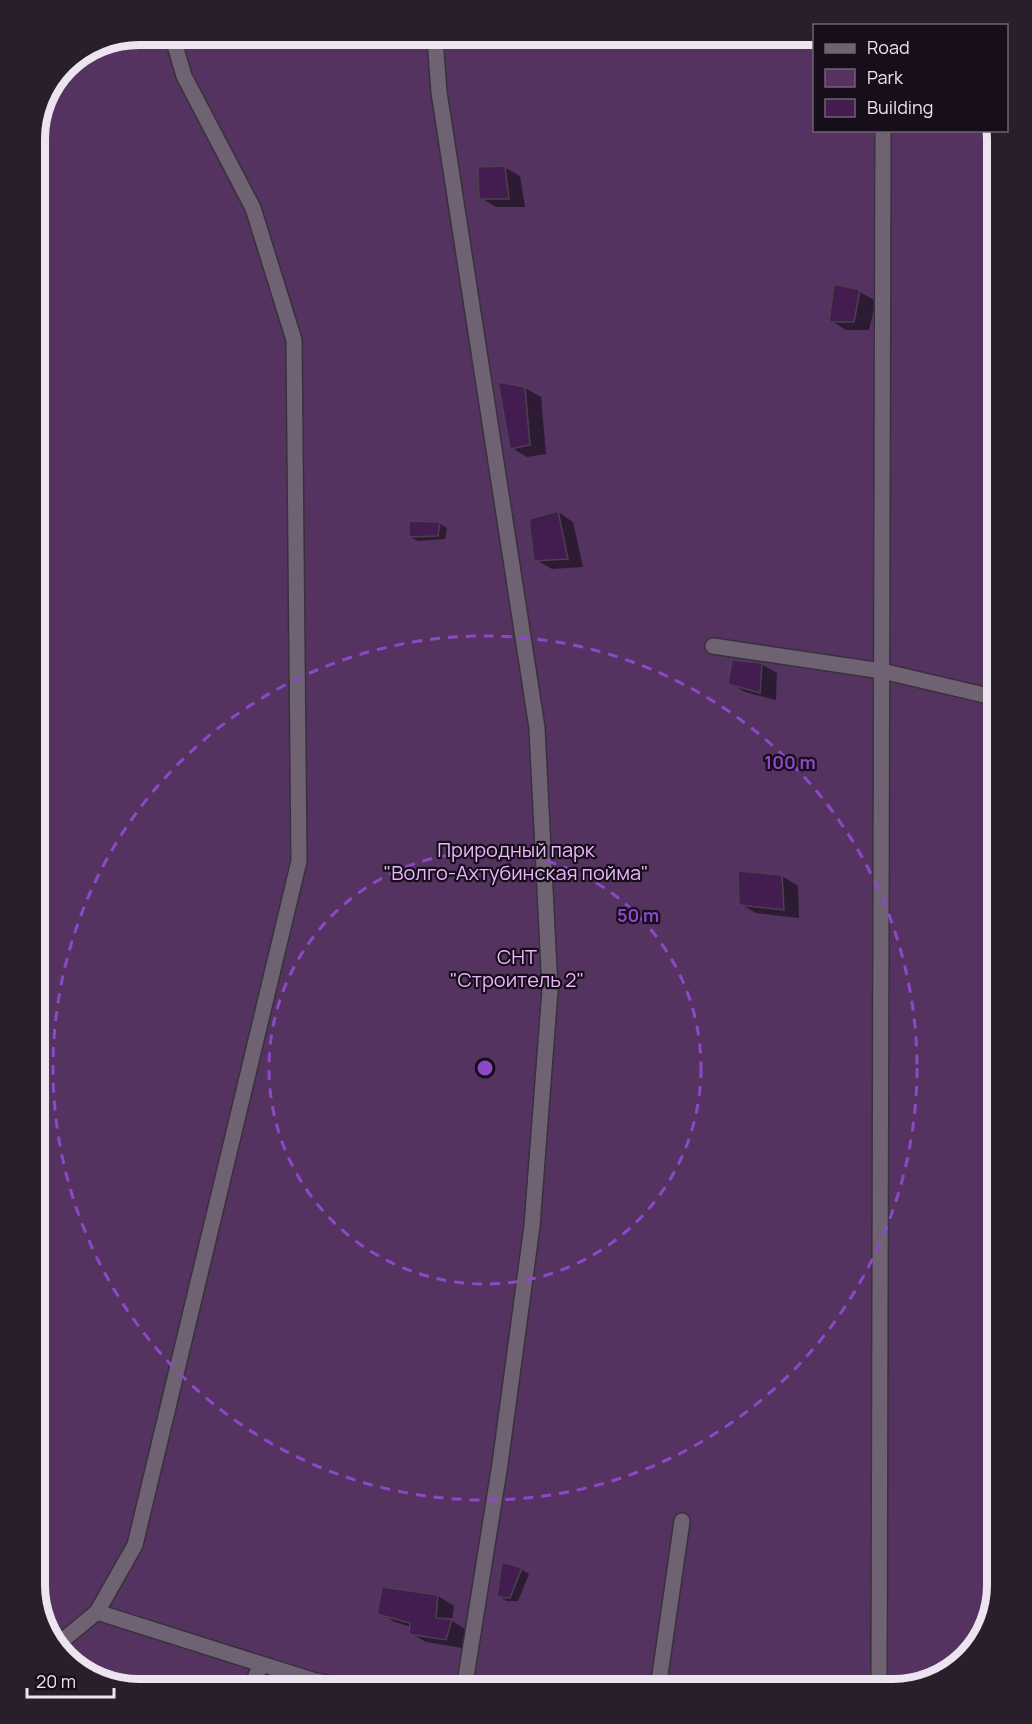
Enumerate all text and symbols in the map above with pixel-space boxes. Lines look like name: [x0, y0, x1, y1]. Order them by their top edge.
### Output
legend: [813, 24, 1008, 132]
text: Road: [867, 35, 910, 59]
text: Park: [867, 65, 904, 89]
text: Building: [867, 95, 933, 119]
text: 100 m: [764, 750, 816, 774]
park label: Природный парк "Волго-Ахтубинская пойма": [383, 836, 649, 886]
text: 50 m: [617, 903, 659, 927]
park label: СНТ "Строитель 2": [450, 943, 584, 993]
centre of rings: [475, 1058, 495, 1078]
scale bar: [27, 1661, 114, 1699]
text: 20 m: [36, 1669, 76, 1693]

